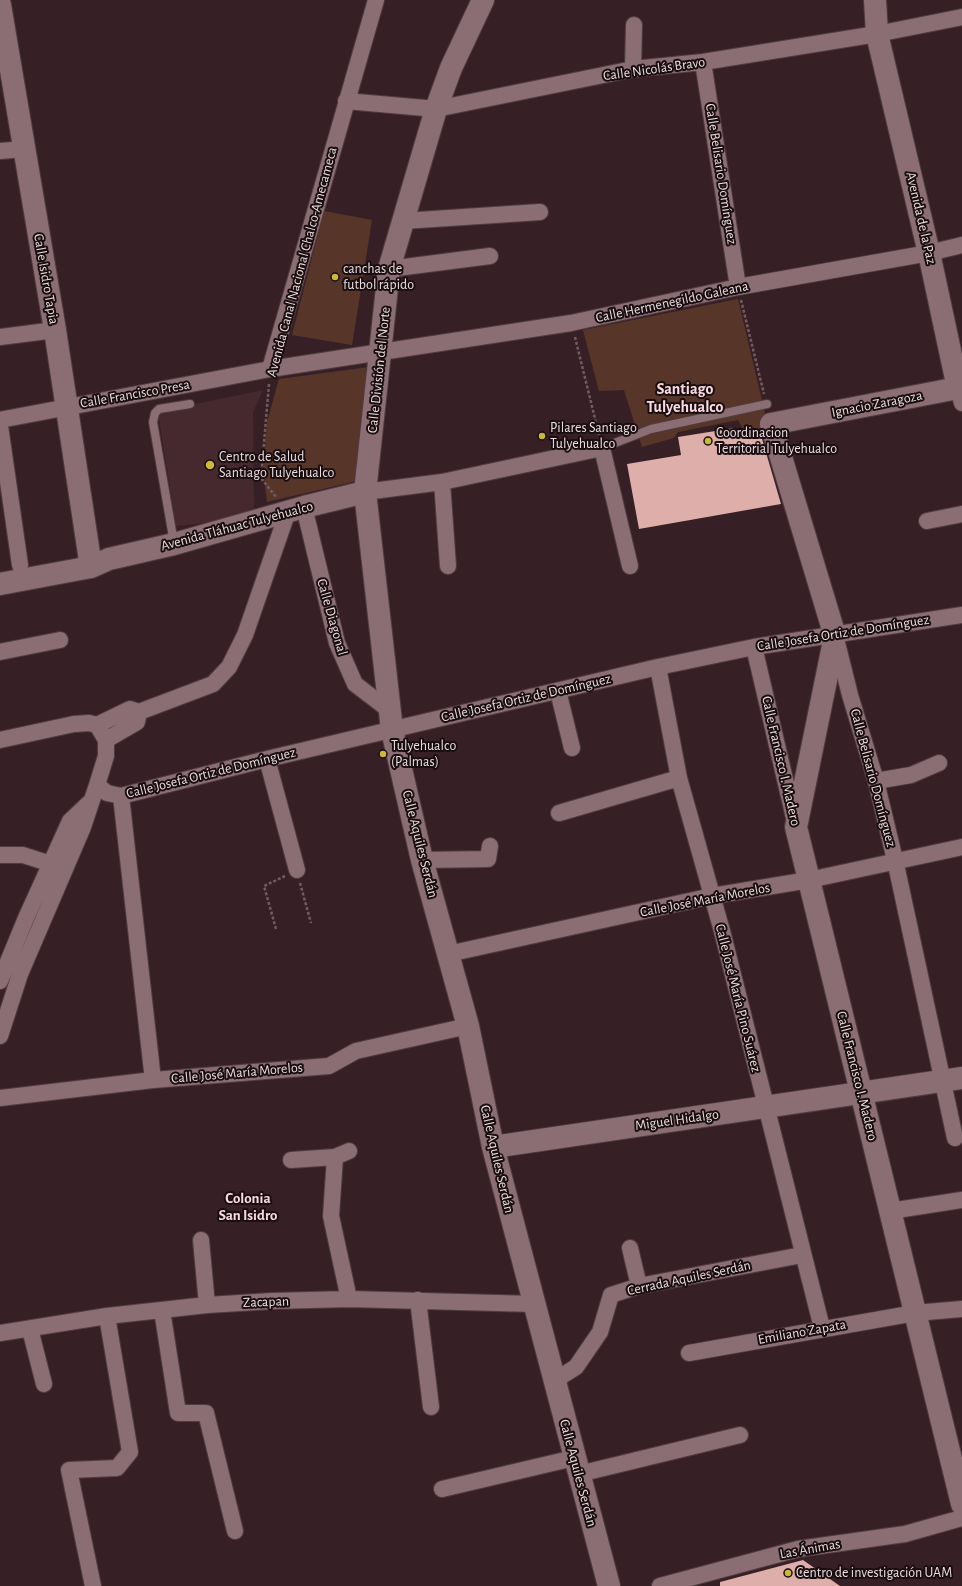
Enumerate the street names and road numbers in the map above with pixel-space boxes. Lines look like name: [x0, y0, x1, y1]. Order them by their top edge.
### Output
street label: Calle Nicolás Bravo: [602, 54, 706, 84]
street label: Calle Belisario Domínguez: [702, 102, 740, 246]
street label: Avenida Canal Nacional Chalco-Amecameca: [263, 145, 341, 379]
street label: Avenida de la Paz: [902, 170, 940, 266]
street label: Calle Isidro Tapia: [30, 232, 62, 326]
street label: Calle Hermenegildo Galeana: [594, 278, 750, 326]
street label: Calle División del Norte: [364, 306, 394, 434]
street label: Calle Francisco Presa: [79, 376, 191, 412]
street label: Ignacio Zaragoza: [830, 387, 924, 421]
street label: Avenida Tláhuac Tulyehualco: [159, 498, 315, 554]
street label: Calle Diagonal: [313, 577, 351, 657]
street label: Calle Josefa Ortiz de Domínguez: [756, 611, 930, 655]
street label: Calle Josefa Ortiz de Domínguez: [439, 670, 613, 726]
street label: Calle Francisco I. Madero: [758, 694, 804, 828]
street label: Calle Belisario Domínguez: [846, 707, 900, 849]
street label: Calle Josefa Ortiz de Domínguez: [125, 744, 297, 802]
street label: Calle Aquiles Serdán: [398, 788, 442, 900]
street label: Calle José María Morelos: [639, 879, 771, 921]
street label: Calle José María Pino Suárez: [711, 922, 765, 1074]
street label: Calle Francisco I. Madero: [833, 1010, 881, 1142]
street label: Calle José María Morelos: [170, 1059, 304, 1087]
street label: Calle Aquiles Serdán: [476, 1103, 518, 1215]
street label: Miguel Hidalgo: [634, 1106, 720, 1134]
street label: Cerrada Aquiles Serdán: [626, 1257, 752, 1299]
street label: Zacapan: [243, 1293, 289, 1311]
street label: Emiliano Zapata: [757, 1316, 847, 1348]
street label: Calle Aquiles Serdán: [556, 1417, 600, 1529]
street label: Las Ánimas: [778, 1535, 842, 1563]

